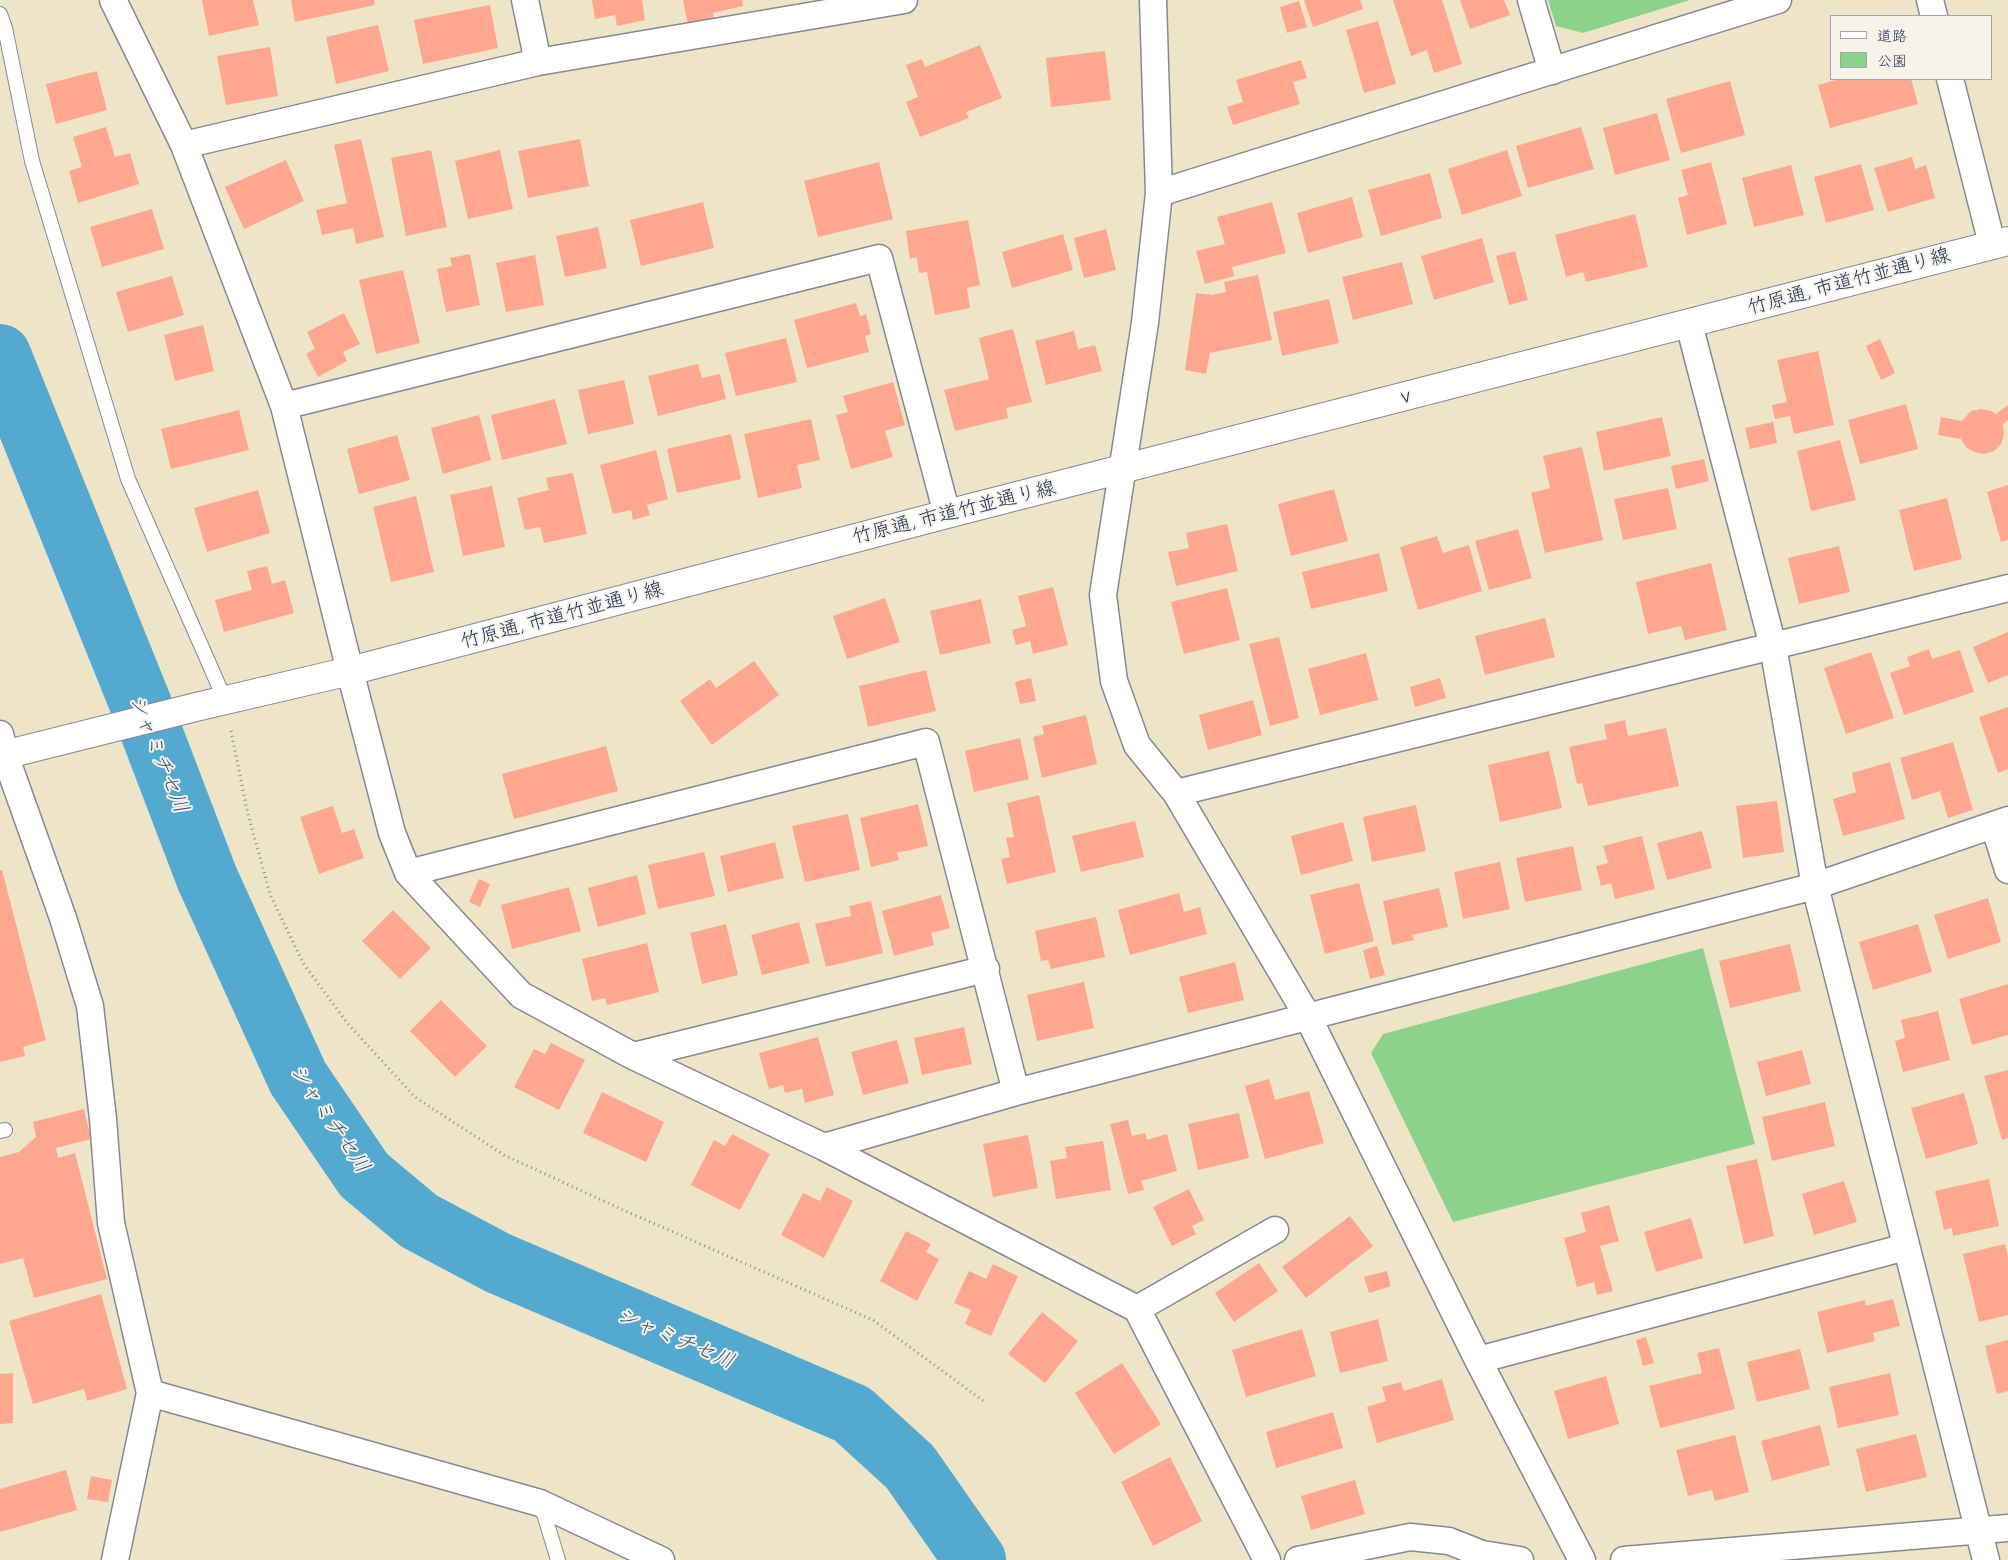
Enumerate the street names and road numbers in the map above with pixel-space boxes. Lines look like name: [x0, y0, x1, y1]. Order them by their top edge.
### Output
street label: 竹原通, 市道竹並通り線: [1745, 243, 1953, 321]
street label: ｖ: [1393, 383, 1419, 411]
street label: 竹原通, 市道竹並通り線: [850, 476, 1058, 550]
street label: 竹原通, 市道竹並通り線: [458, 577, 666, 655]

